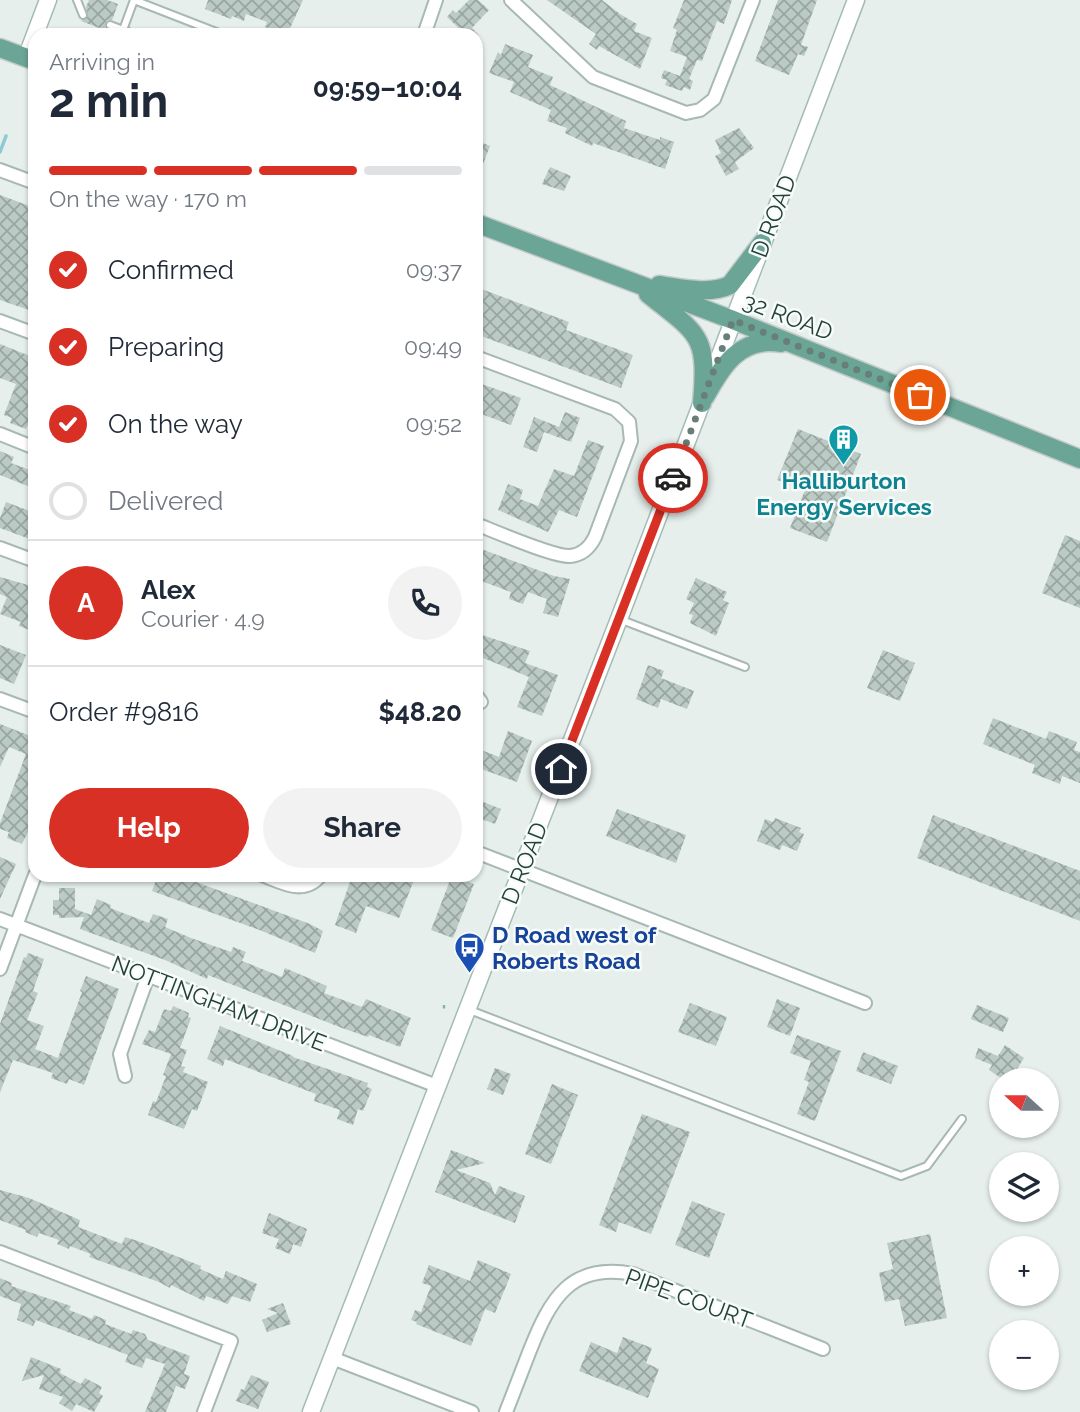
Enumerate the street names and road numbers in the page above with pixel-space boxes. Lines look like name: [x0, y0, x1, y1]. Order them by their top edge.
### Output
street label: D ROAD: [745, 171, 801, 261]
street label: 32 ROAD: [739, 287, 837, 345]
street label: D ROAD: [495, 818, 553, 908]
street label: NOTTINGHAM DRIVE: [108, 950, 330, 1056]
street label: PIPE COURT: [622, 1263, 756, 1333]

